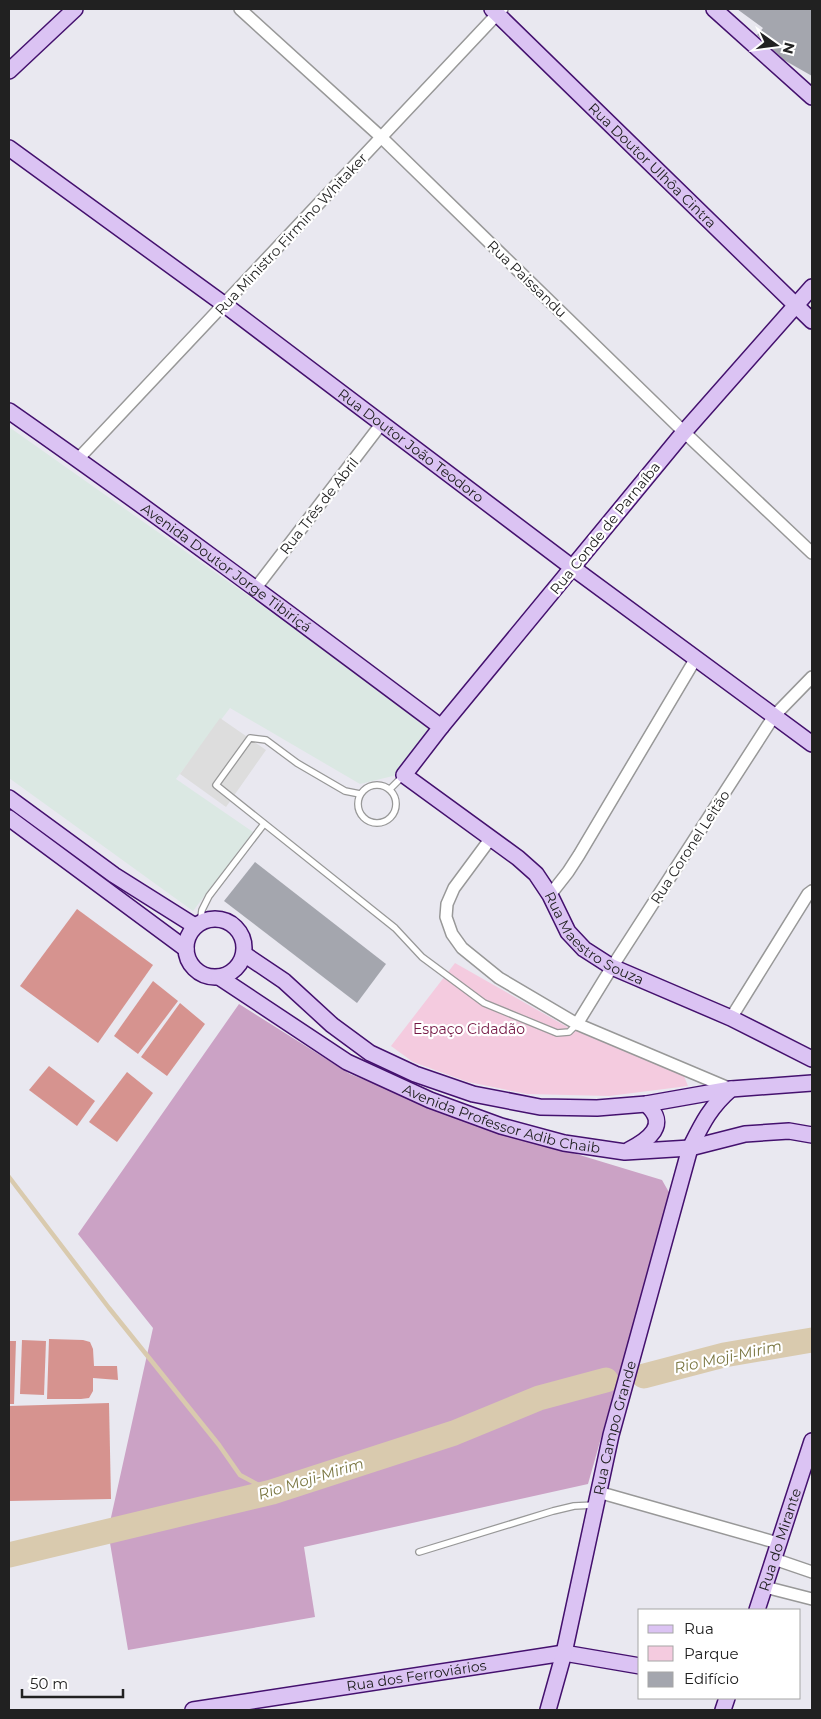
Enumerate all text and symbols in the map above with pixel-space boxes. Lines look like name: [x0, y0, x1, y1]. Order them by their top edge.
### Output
north arrow: [751, 20, 801, 70]
text: N: [779, 40, 799, 56]
street label: Rua Doutor Ulhôa Cintra: [585, 99, 720, 232]
street label: Rua Ministro Firmino Whitaker: [211, 149, 371, 319]
street label: Rua Paissandu: [483, 237, 571, 321]
street label: Rua Doutor João Teodoro: [334, 385, 488, 507]
street label: Rua Três de Abril: [276, 454, 362, 558]
street label: Rua Conde de Parnaíba: [546, 458, 664, 598]
street label: Avenida Doutor Jorge Tibiriçá: [138, 499, 315, 636]
street label: Rua Coronel Leitão: [646, 787, 734, 907]
street label: Rua Maestro Souza: [541, 889, 647, 989]
park label: Espaço Cidadão: [413, 1020, 525, 1038]
street label: Avenida Professor Adib Chaib: [400, 1080, 601, 1157]
water label: Rio Moji-Mirim: [672, 1336, 783, 1377]
street label: Rua Campo Grande: [589, 1359, 640, 1497]
water label: Rio Moji-Mirim: [256, 1453, 366, 1504]
street label: Rua do Mirante: [755, 1486, 805, 1593]
legend: [638, 1609, 801, 1699]
text: Rua: [684, 1619, 714, 1638]
text: Parque: [684, 1644, 739, 1663]
street label: Rua dos Ferroviários: [345, 1656, 488, 1695]
scale bar: [22, 1666, 124, 1698]
text: Edifício: [684, 1669, 739, 1688]
text: 50 m: [30, 1674, 68, 1693]

